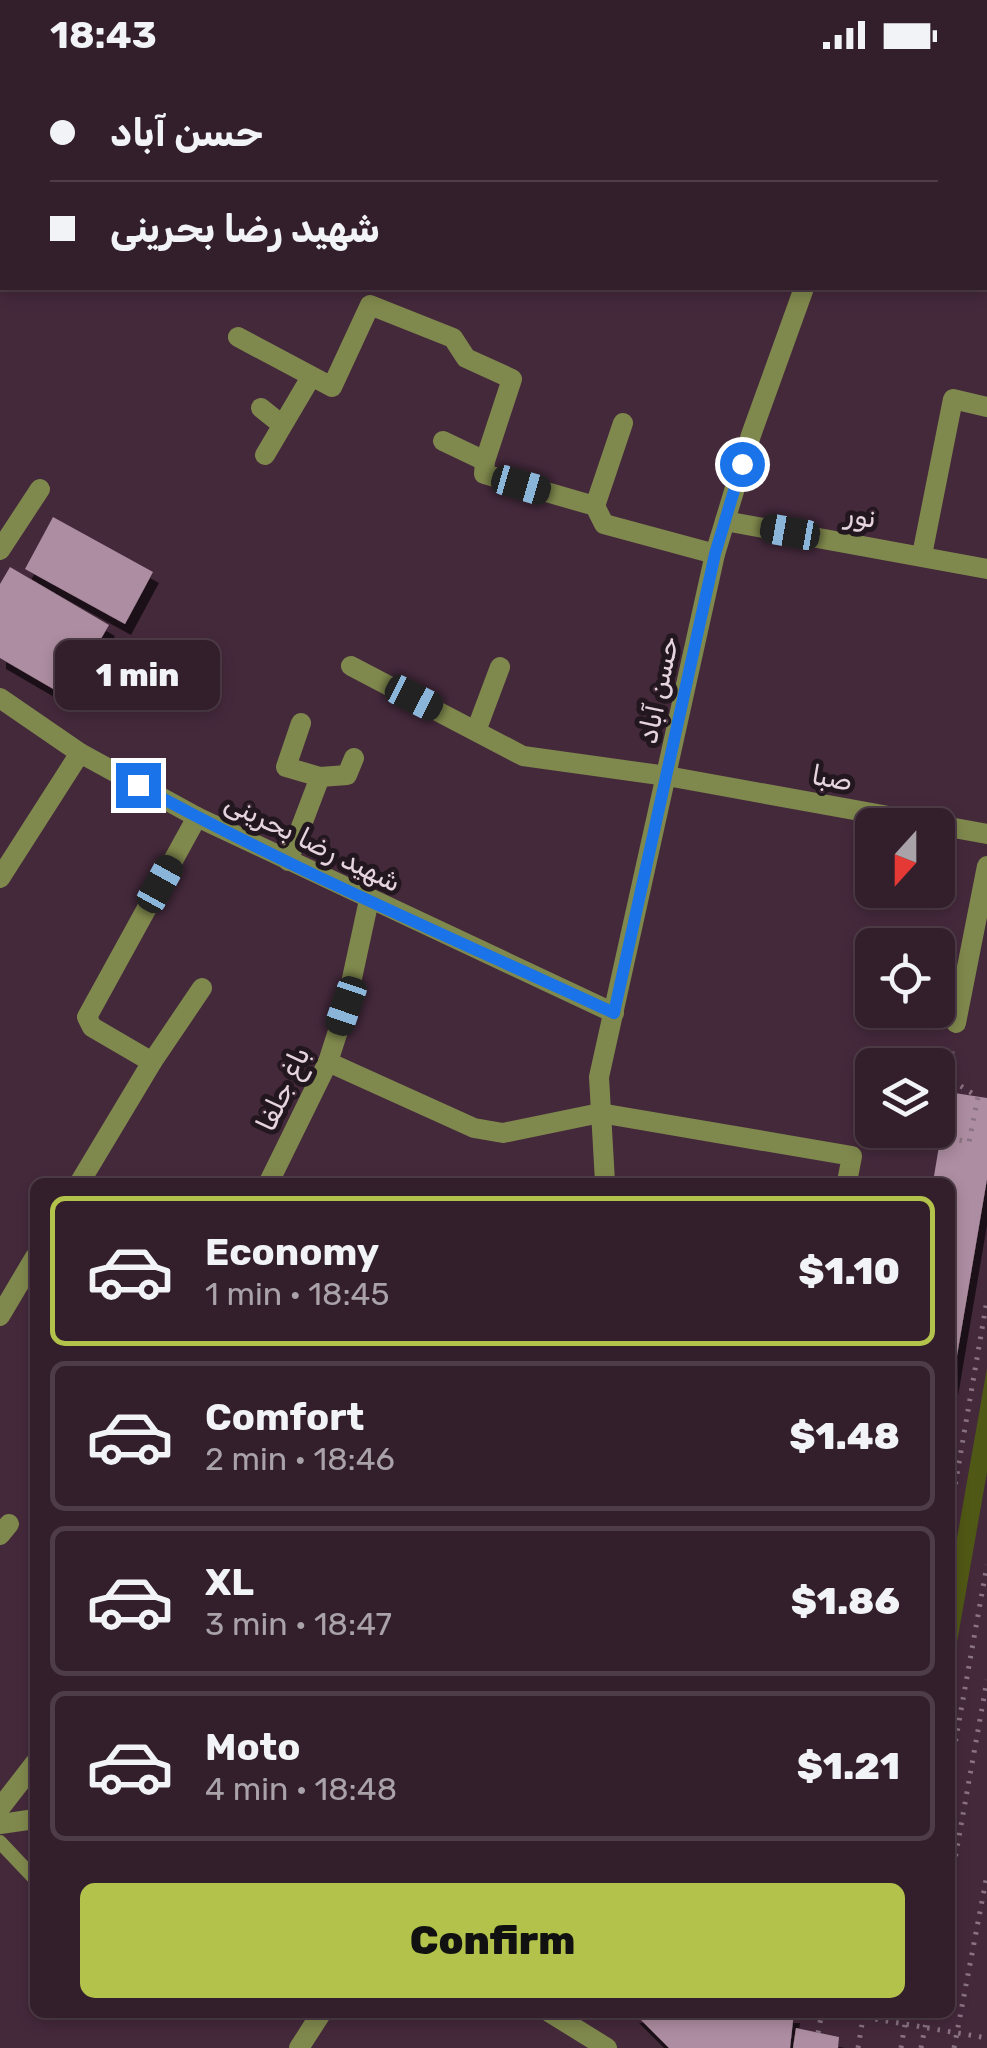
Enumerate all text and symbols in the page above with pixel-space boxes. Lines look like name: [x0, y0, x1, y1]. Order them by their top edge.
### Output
text: 18:43: [50, 12, 157, 58]
text: حسن آباد: [110, 110, 263, 156]
text: شهید رضا بحرینی: [110, 206, 380, 252]
route start: [720, 442, 765, 487]
car: [488, 462, 554, 508]
street label: نور: [841, 497, 879, 535]
car: [758, 512, 822, 552]
street label: حسن آباد: [630, 633, 686, 747]
callout: 1 min: [56, 640, 220, 710]
text: 1 min: [96, 656, 179, 694]
car: [380, 671, 448, 725]
street label: صبا: [809, 758, 855, 798]
route end: [116, 763, 161, 808]
street label: شهید رضا بحرینی: [219, 785, 407, 899]
north arrow: [855, 808, 955, 908]
map controls: [855, 808, 955, 1148]
car: [132, 850, 188, 918]
button: locate: [855, 928, 955, 1028]
car: [322, 973, 370, 1039]
street label: باغ جلفا: [249, 1042, 320, 1138]
button: layers: [855, 1048, 955, 1148]
icon: car: [85, 1226, 175, 1316]
text: Economy: [205, 1229, 379, 1275]
text: $1.10: [798, 1248, 900, 1294]
text: 1 min · 18:45: [205, 1275, 389, 1313]
icon: car: [85, 1391, 175, 1481]
text: Comfort: [205, 1394, 364, 1440]
text: $1.48: [789, 1413, 900, 1459]
text: 2 min · 18:46: [205, 1440, 395, 1478]
icon: car: [85, 1556, 175, 1646]
text: XL: [205, 1559, 254, 1605]
text: $1.86: [791, 1578, 900, 1624]
text: 3 min · 18:47: [205, 1605, 392, 1643]
icon: car: [85, 1721, 175, 1811]
text: Moto: [205, 1724, 301, 1770]
text: $1.21: [797, 1743, 900, 1789]
text: 4 min · 18:48: [205, 1770, 397, 1808]
button: Confirm: [80, 1883, 905, 1998]

